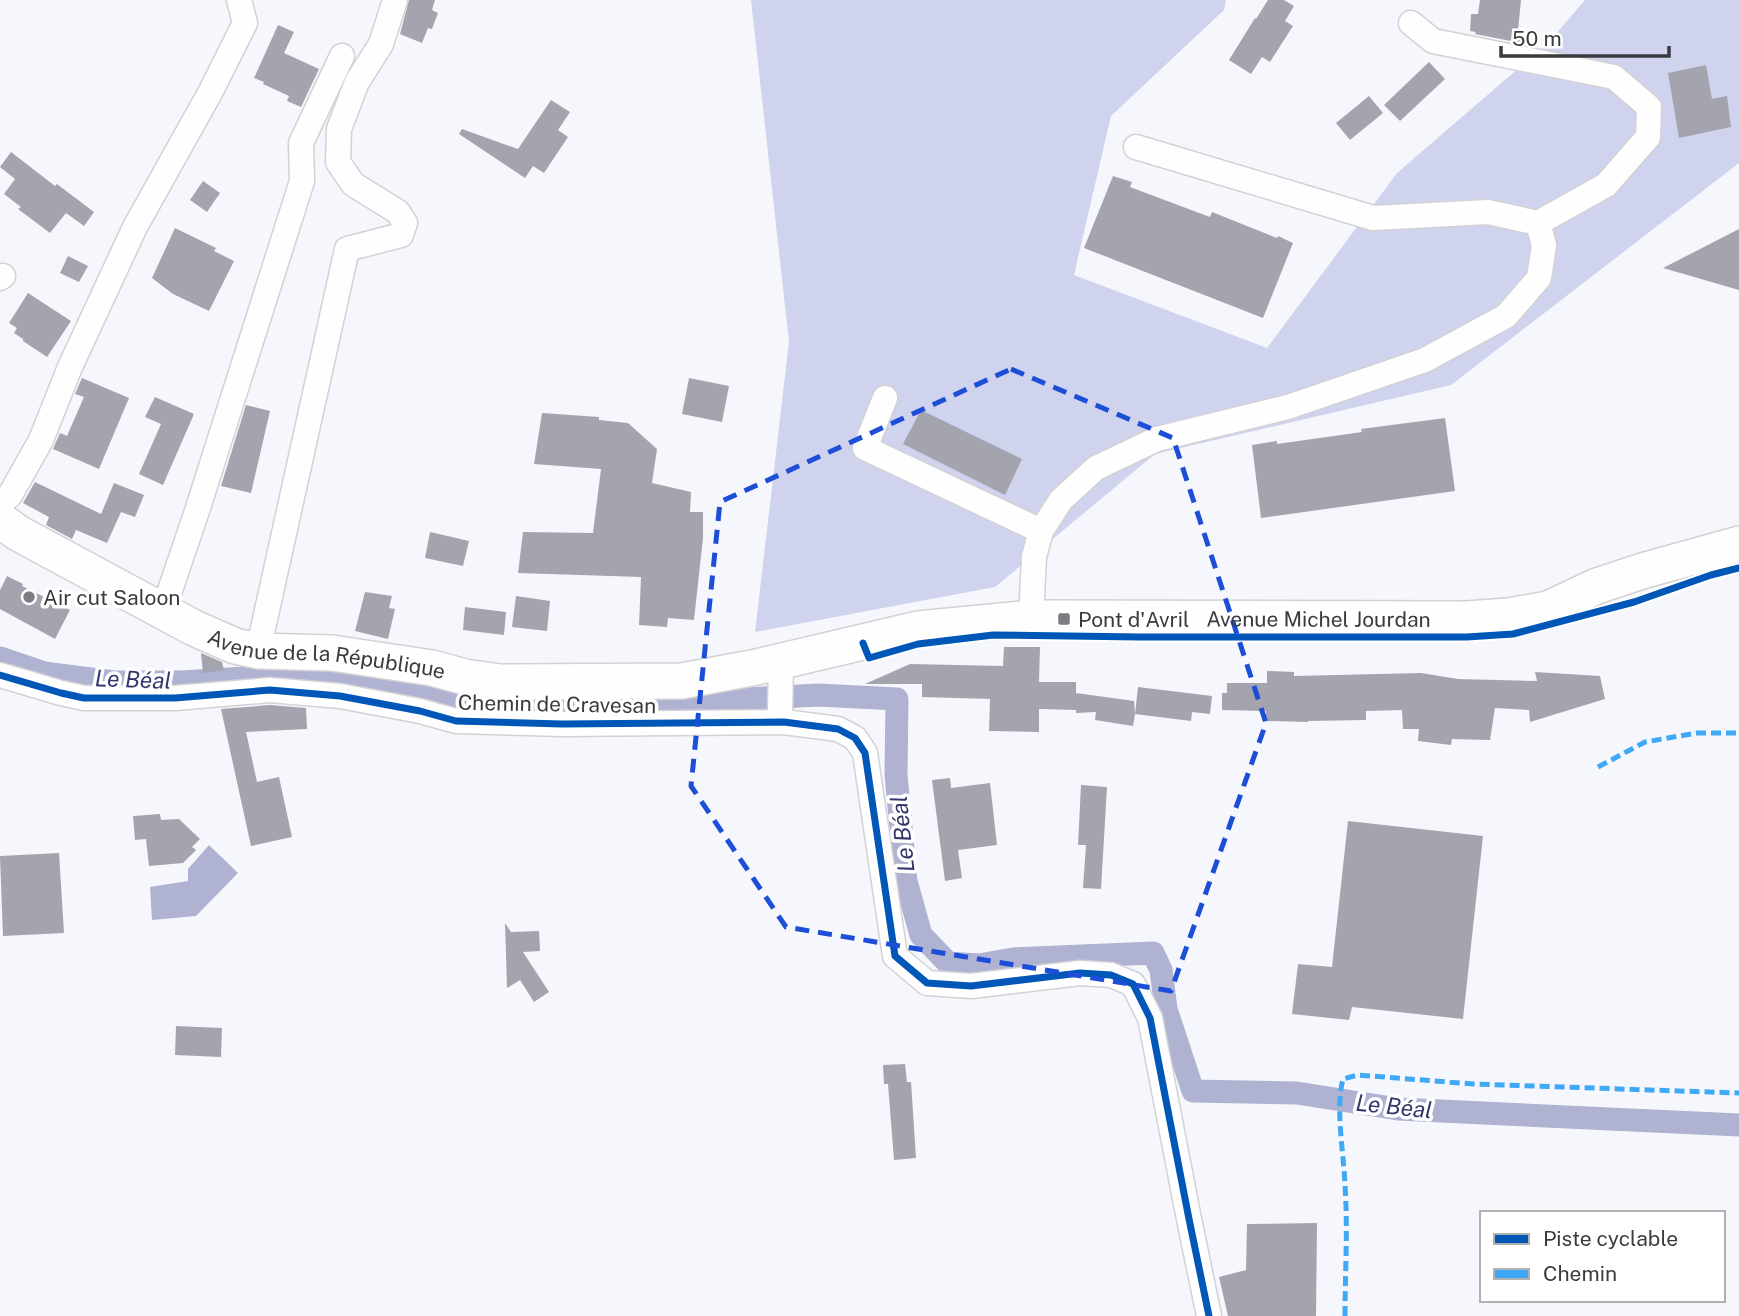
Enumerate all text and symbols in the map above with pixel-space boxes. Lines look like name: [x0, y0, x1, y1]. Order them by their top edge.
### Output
scale bar: [1501, 14, 1669, 58]
text: 50 m: [1512, 26, 1562, 51]
place label: Air cut Saloon: [43, 585, 180, 610]
marker: Air cut Saloon: [21, 589, 37, 605]
street label: Avenue Michel Jourdan: [1206, 606, 1431, 631]
place label: Pont d'Avril: [1078, 607, 1189, 632]
marker: Pont d'Avril: [1056, 611, 1072, 627]
street label: Avenue de la République: [204, 623, 448, 684]
water label: Le Béal: [94, 664, 172, 694]
street label: Chemin de Cravesan: [458, 690, 656, 718]
water label: Le Béal: [885, 794, 919, 874]
water label: Le Béal: [1354, 1089, 1434, 1123]
legend: [1480, 1211, 1725, 1302]
text: Piste cyclable: [1543, 1226, 1678, 1251]
text: Chemin: [1543, 1261, 1617, 1286]

